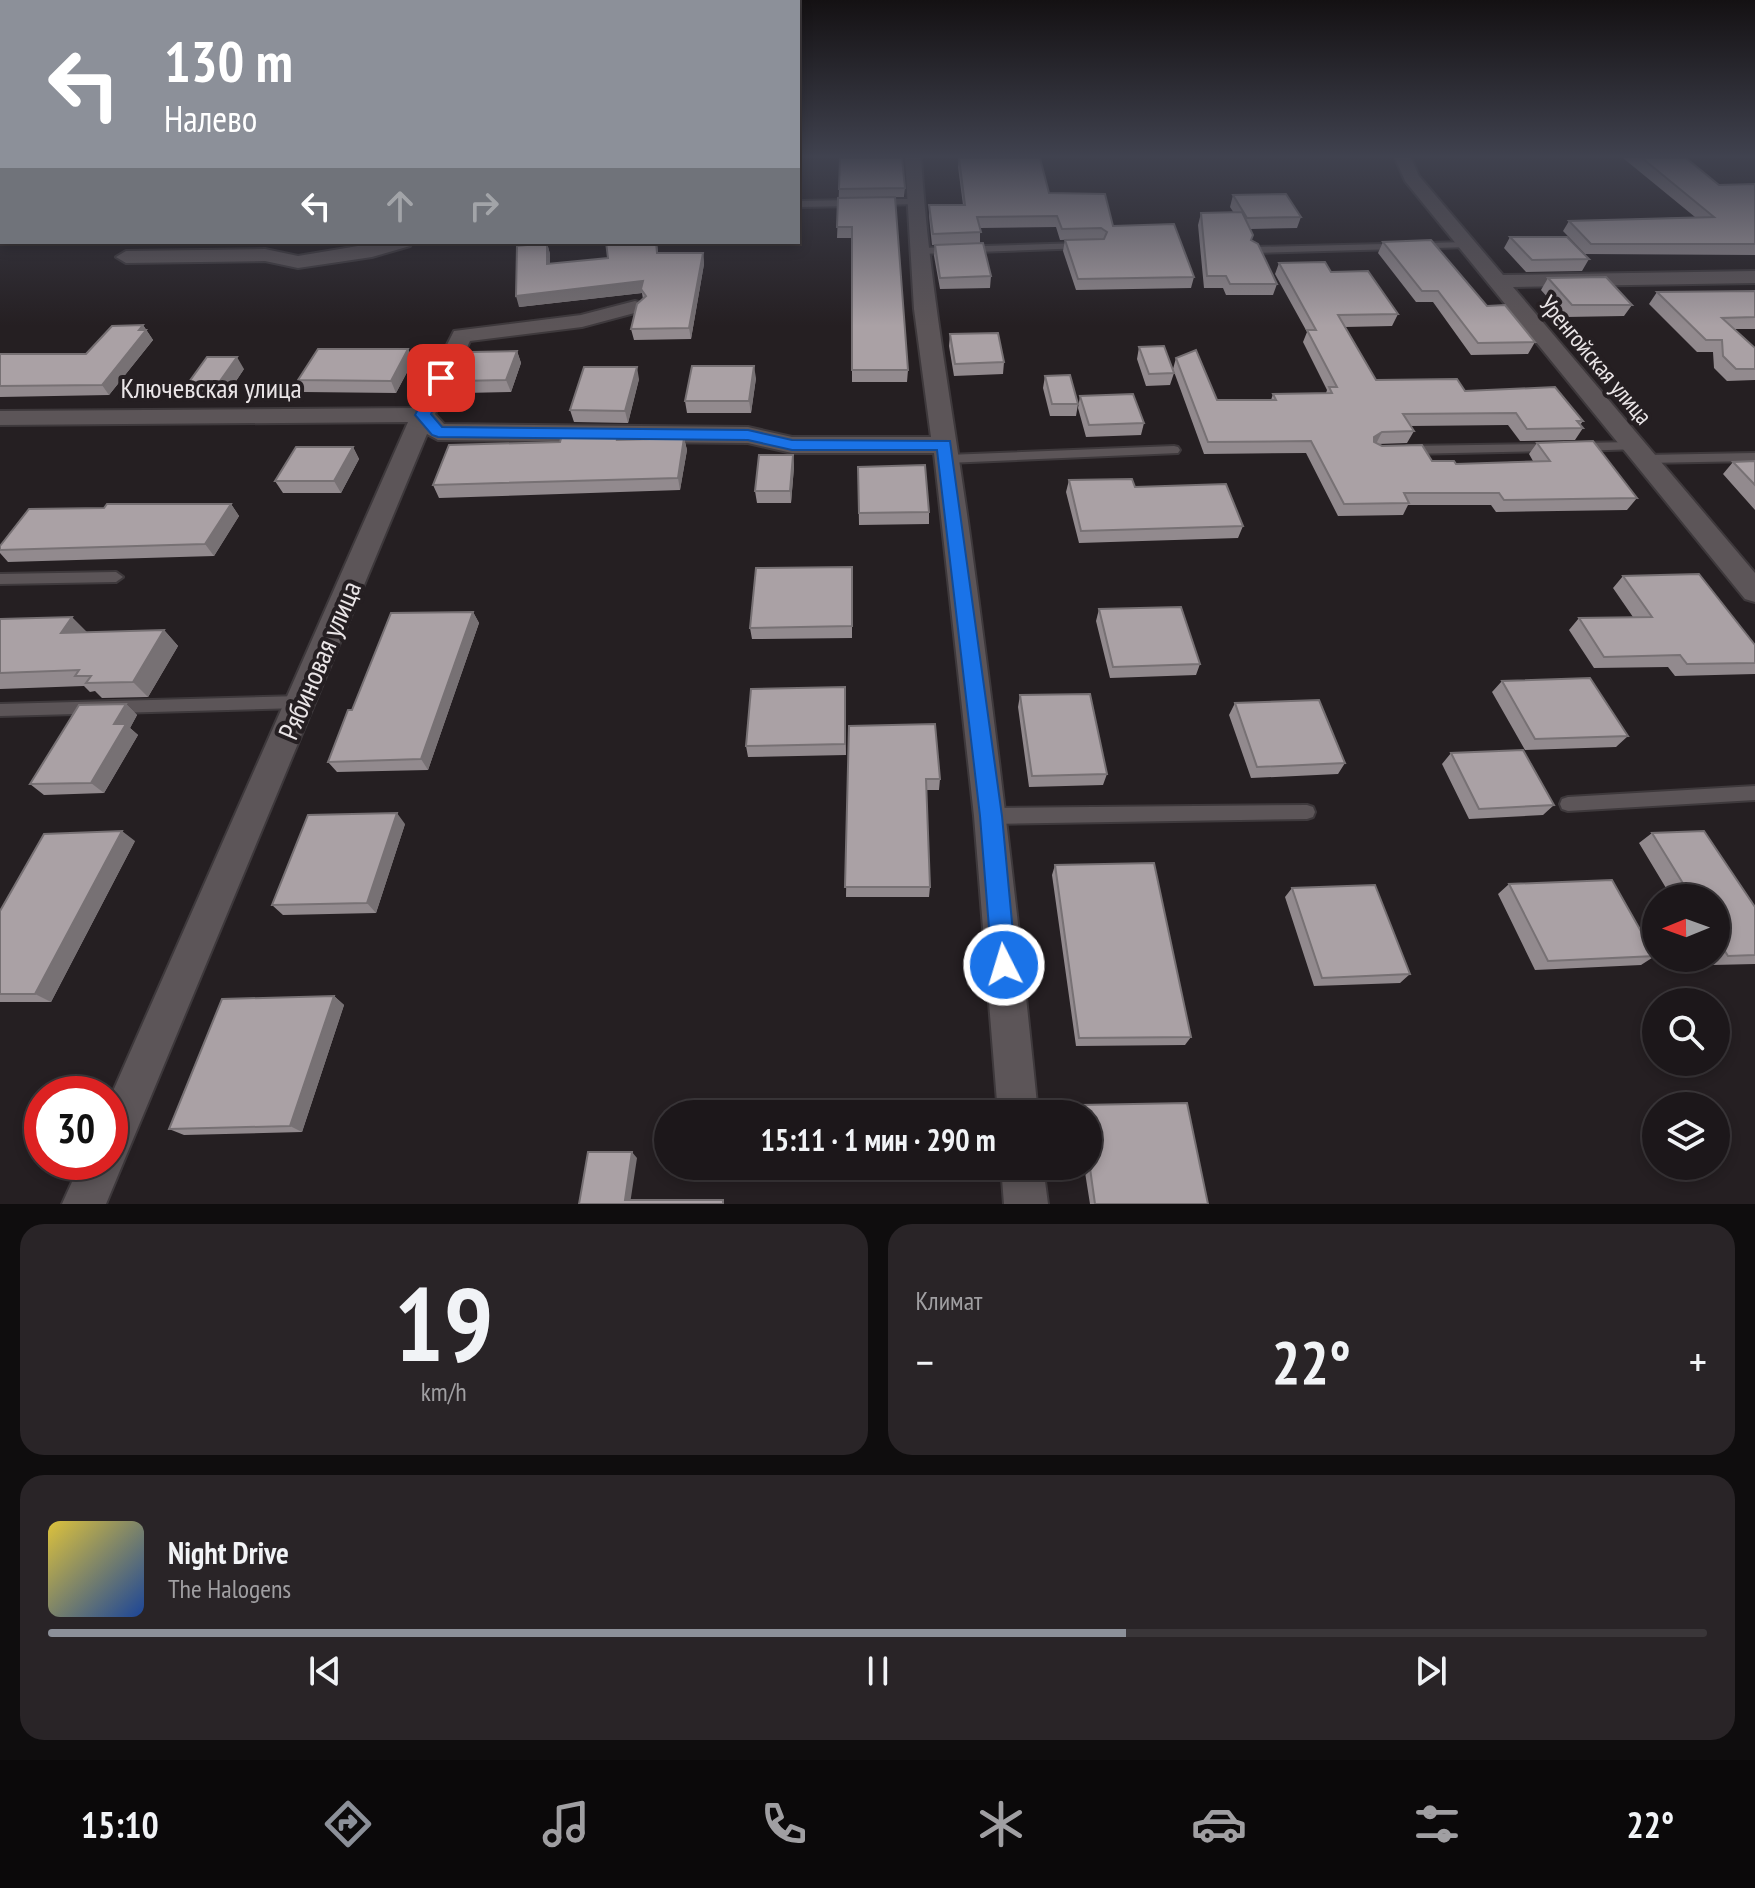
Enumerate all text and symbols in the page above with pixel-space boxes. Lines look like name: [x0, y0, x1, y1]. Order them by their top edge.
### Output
text: 130 m: [164, 25, 293, 97]
icon: left: [32, 32, 136, 136]
text: Налево: [164, 95, 257, 142]
icon: left: [294, 184, 338, 228]
icon: ahead: [378, 184, 422, 228]
icon: right: [462, 184, 506, 228]
street label: Уренгойская улица: [1533, 289, 1659, 431]
pin: [407, 344, 475, 412]
icon: arrive: [419, 356, 463, 400]
street label: Ключевская улица: [120, 369, 302, 406]
street label: Рябиновая улица: [269, 575, 369, 745]
north arrow: [1642, 884, 1730, 972]
map controls: [1642, 884, 1730, 1180]
position arrow: [962, 923, 1046, 1007]
button: search: [1642, 988, 1730, 1076]
speed limit sign: 30: [24, 1076, 128, 1180]
button: layers: [1642, 1092, 1730, 1180]
text: 15:11 · 1 мин · 290 m: [760, 1120, 996, 1159]
text: 19: [394, 1255, 493, 1390]
text: Климат: [916, 1284, 982, 1317]
text: 22°: [1272, 1323, 1351, 1401]
text: −: [916, 1333, 934, 1390]
text: +: [1689, 1333, 1707, 1390]
text: km/h: [421, 1375, 467, 1408]
text: Night Drive: [168, 1533, 289, 1572]
text: The Halogens: [168, 1572, 291, 1605]
icon: previous: [303, 1649, 347, 1693]
icon: pause: [856, 1649, 900, 1693]
icon: next: [1409, 1649, 1453, 1693]
icon: directions: [320, 1796, 376, 1852]
icon: music: [538, 1796, 594, 1852]
icon: phone: [756, 1796, 812, 1852]
icon: climate: [973, 1796, 1029, 1852]
icon: car: [1191, 1796, 1247, 1852]
icon: filters: [1409, 1796, 1465, 1852]
text: 15:10: [81, 1801, 159, 1848]
text: 22°: [1627, 1801, 1674, 1848]

